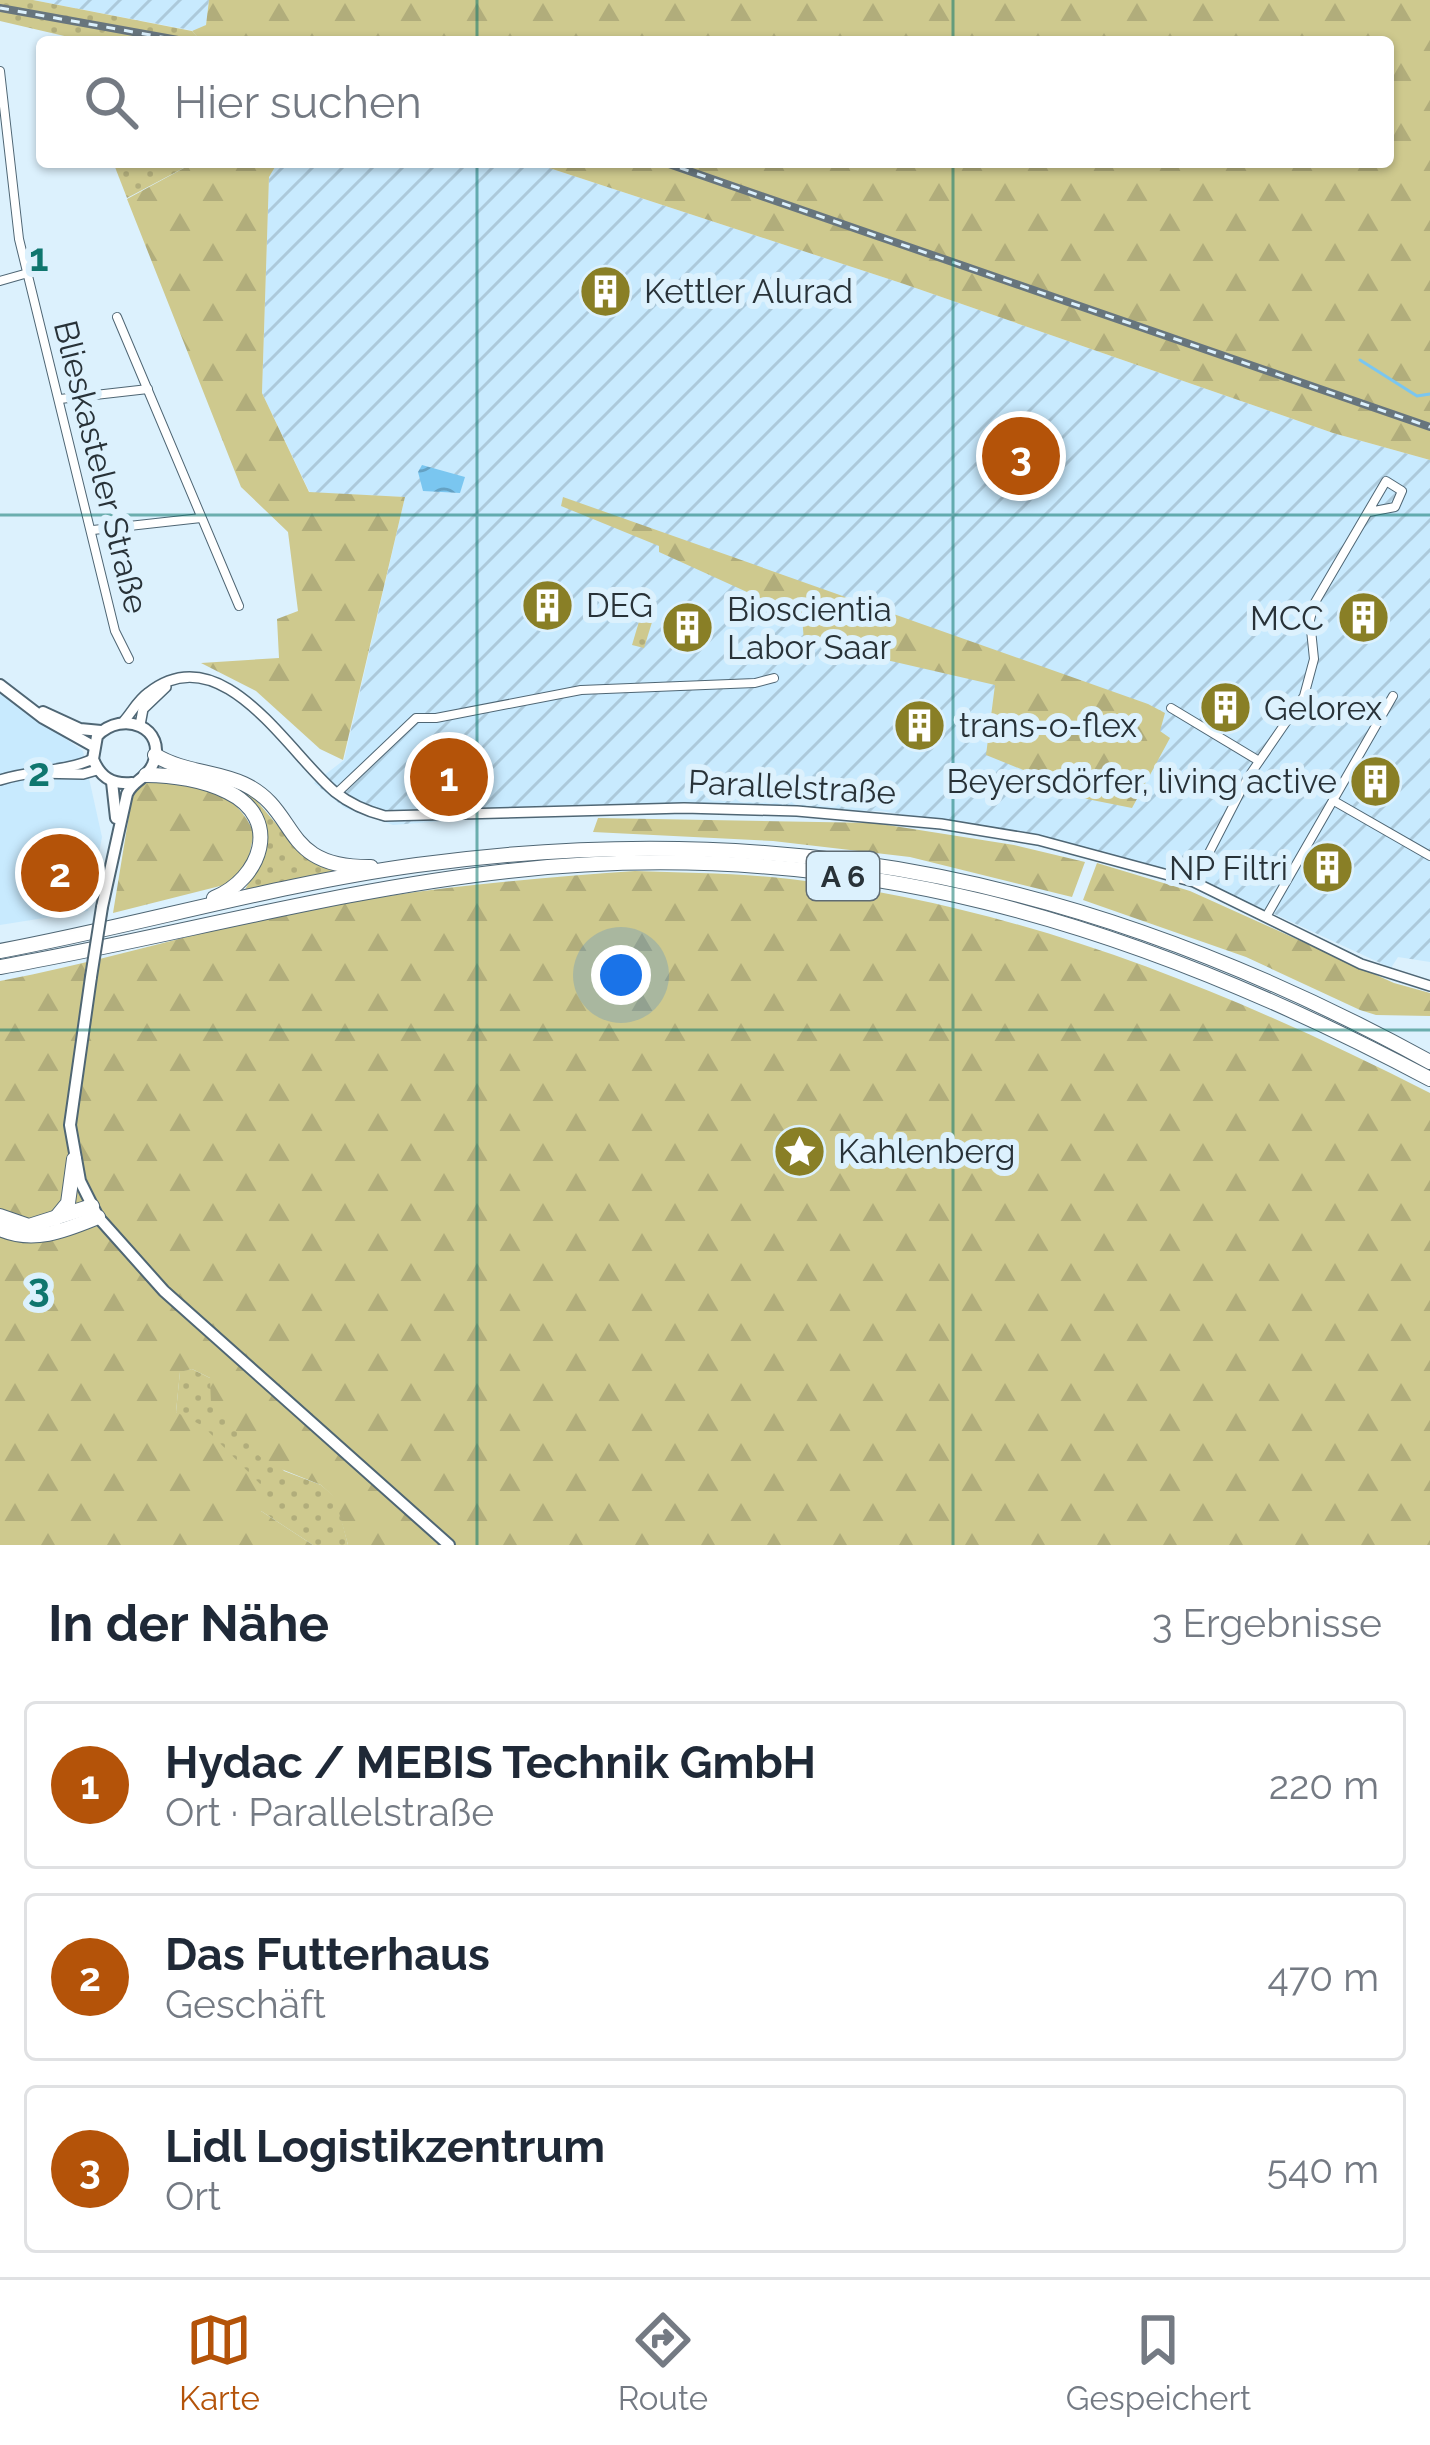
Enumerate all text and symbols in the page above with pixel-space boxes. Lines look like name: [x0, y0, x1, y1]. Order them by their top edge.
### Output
search box: [36, 36, 1394, 168]
icon: search: [78, 69, 144, 135]
text: Hier suchen: [174, 76, 422, 129]
text: 1: [29, 234, 49, 280]
building icon: Kettler Alurad: [577, 263, 633, 319]
place label: Kettler Alurad: [644, 272, 853, 311]
street label: Blieskasteler Straße: [46, 317, 156, 617]
pin: 3: [982, 411, 1060, 501]
building icon: DEG: [519, 577, 575, 633]
place label: DEG: [586, 586, 653, 625]
place label: Bioscientia Labor Saar: [727, 590, 892, 667]
building icon: MCC: [1335, 590, 1391, 646]
place label: MCC: [1250, 599, 1324, 638]
building icon: Bioscientia Labor Saar: [660, 600, 716, 656]
building icon: Gelorex: [1197, 680, 1253, 736]
place label: Gelorex: [1264, 689, 1382, 728]
building icon: trans-o-flex: [892, 697, 948, 753]
place label: trans-o-flex: [959, 706, 1137, 745]
pin: 1: [410, 732, 488, 822]
text: 2: [28, 749, 50, 795]
building icon: Beyersdörfer, living active: [1348, 753, 1404, 809]
street label: Parallelstraße: [687, 762, 897, 812]
place label: Beyersdörfer, living active: [947, 762, 1337, 801]
pin: 2: [21, 828, 99, 918]
building icon: NP Filtri: [1299, 840, 1355, 896]
place label: NP Filtri: [1169, 849, 1288, 888]
road number: A 6: [807, 852, 879, 900]
your location: [591, 945, 651, 1005]
place icon: Kahlenberg: [771, 1123, 827, 1179]
place label: Kahlenberg: [838, 1132, 1015, 1171]
text: 3: [28, 1264, 50, 1310]
text: In der Nähe: [48, 1593, 329, 1653]
text: 3 Ergebnisse: [1152, 1600, 1382, 1646]
text: Hydac / MEBIS Technik GmbH: [165, 1736, 816, 1789]
text: 1: [80, 1762, 100, 1808]
text: 220 m: [1269, 1762, 1379, 1808]
text: Ort · Parallelstraße: [165, 1789, 494, 1835]
text: Das Futterhaus: [165, 1928, 490, 1981]
text: 2: [79, 1954, 101, 2000]
text: 470 m: [1268, 1954, 1379, 2000]
text: Geschäft: [165, 1981, 326, 2027]
text: Lidl Logistikzentrum: [165, 2120, 605, 2173]
text: 3: [79, 2146, 101, 2192]
text: 540 m: [1267, 2146, 1379, 2192]
text: Ort: [165, 2173, 221, 2219]
tab: Karte: [179, 2307, 260, 2418]
tab: Route: [618, 2307, 708, 2418]
tab: Gespeichert: [1066, 2307, 1251, 2418]

